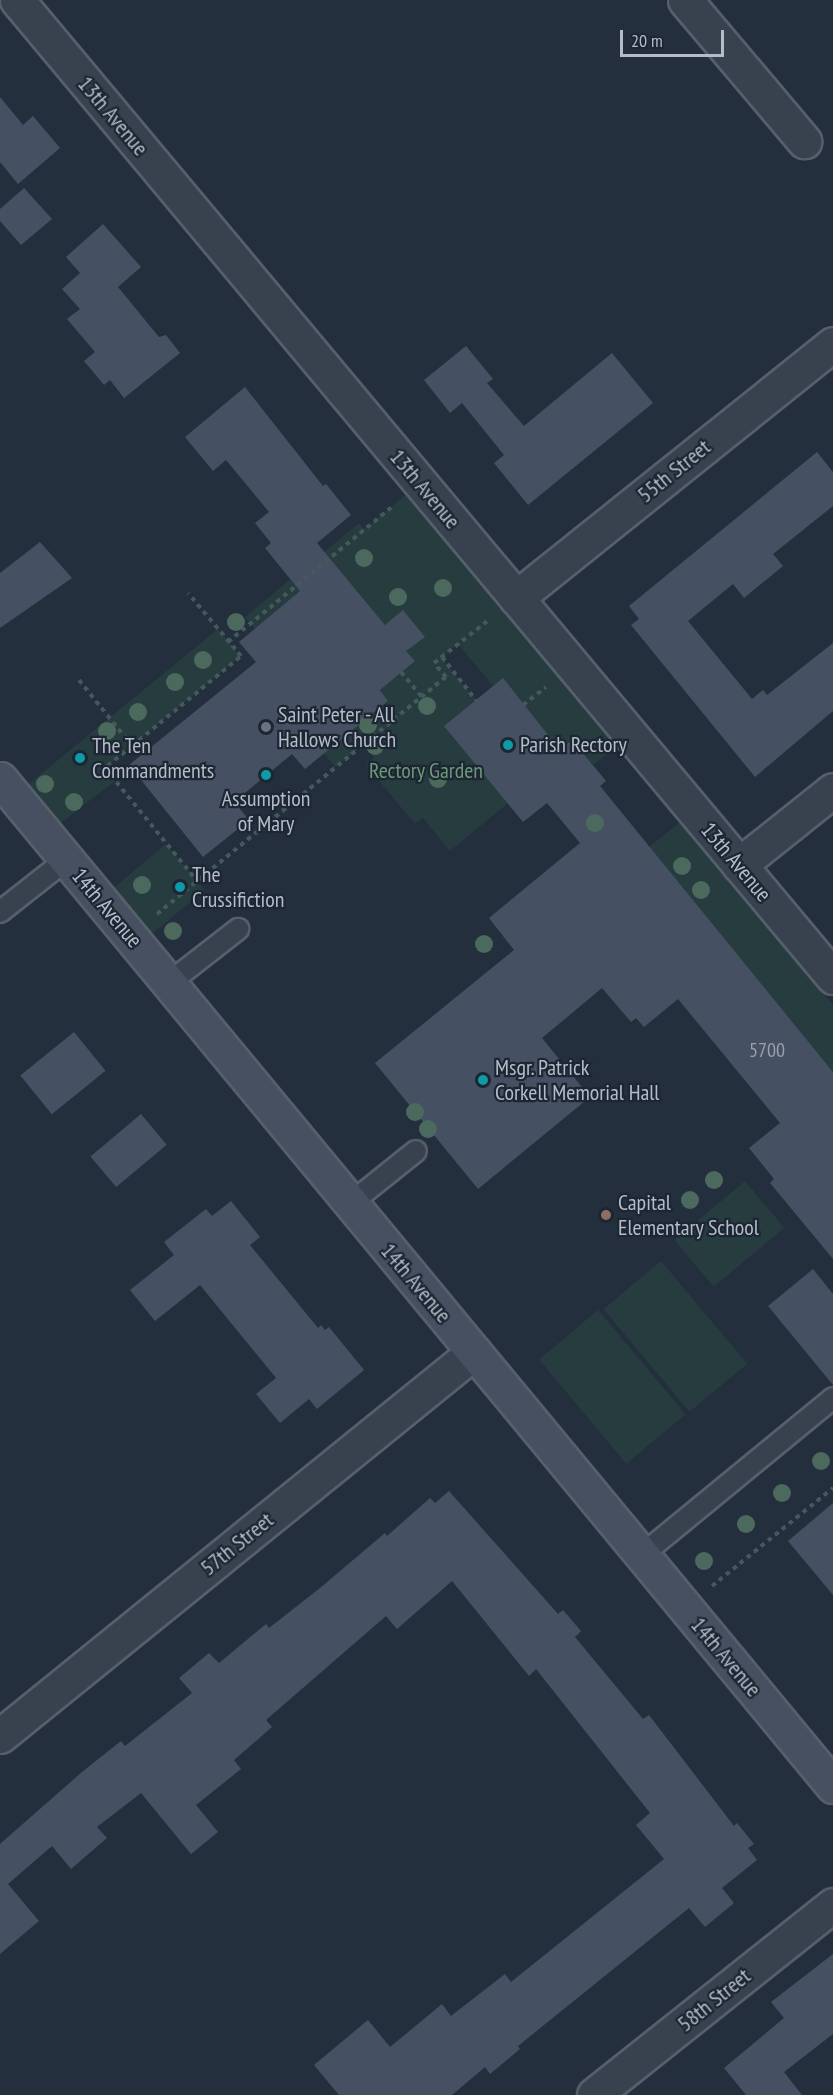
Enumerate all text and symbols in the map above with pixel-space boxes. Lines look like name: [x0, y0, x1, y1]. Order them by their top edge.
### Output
scale bar: [623, 18, 726, 56]
text: 20 m: [631, 29, 663, 52]
street label: 13th Avenue: [72, 71, 154, 161]
street label: 55th Street: [632, 434, 716, 508]
street label: 13th Avenue: [384, 444, 466, 534]
place label: Saint Peter - All Hallows Church: [278, 701, 397, 752]
marker: Saint Peter - All Hallows Church: [259, 720, 273, 734]
place label: The Ten Commandments: [92, 732, 214, 784]
place label: Parish Rectory: [520, 732, 627, 758]
marker: Parish Rectory: [501, 738, 515, 752]
marker: The Ten Commandments: [73, 751, 87, 765]
park label: Rectory Garden: [369, 758, 483, 784]
marker: Assumption of Mary: [259, 768, 273, 782]
place label: Assumption of Mary: [222, 785, 310, 836]
street label: 13th Avenue: [695, 817, 777, 907]
place label: The Crussifiction: [192, 861, 284, 912]
street label: 14th Avenue: [66, 863, 148, 953]
marker: The Crussifiction: [173, 880, 187, 894]
house number: 5700: [749, 1038, 785, 1062]
place label: Msgr. Patrick Corkell Memorial Hall: [495, 1054, 659, 1106]
marker: Msgr. Patrick Corkell Memorial Hall: [476, 1073, 490, 1087]
place label: Capital Elementary School: [618, 1189, 760, 1240]
marker: Capital Elementary School: [599, 1208, 613, 1222]
street label: 14th Avenue: [375, 1238, 457, 1328]
street label: 57th Street: [195, 1507, 279, 1581]
street label: 14th Avenue: [685, 1612, 767, 1702]
street label: 58th Street: [672, 1963, 756, 2037]

